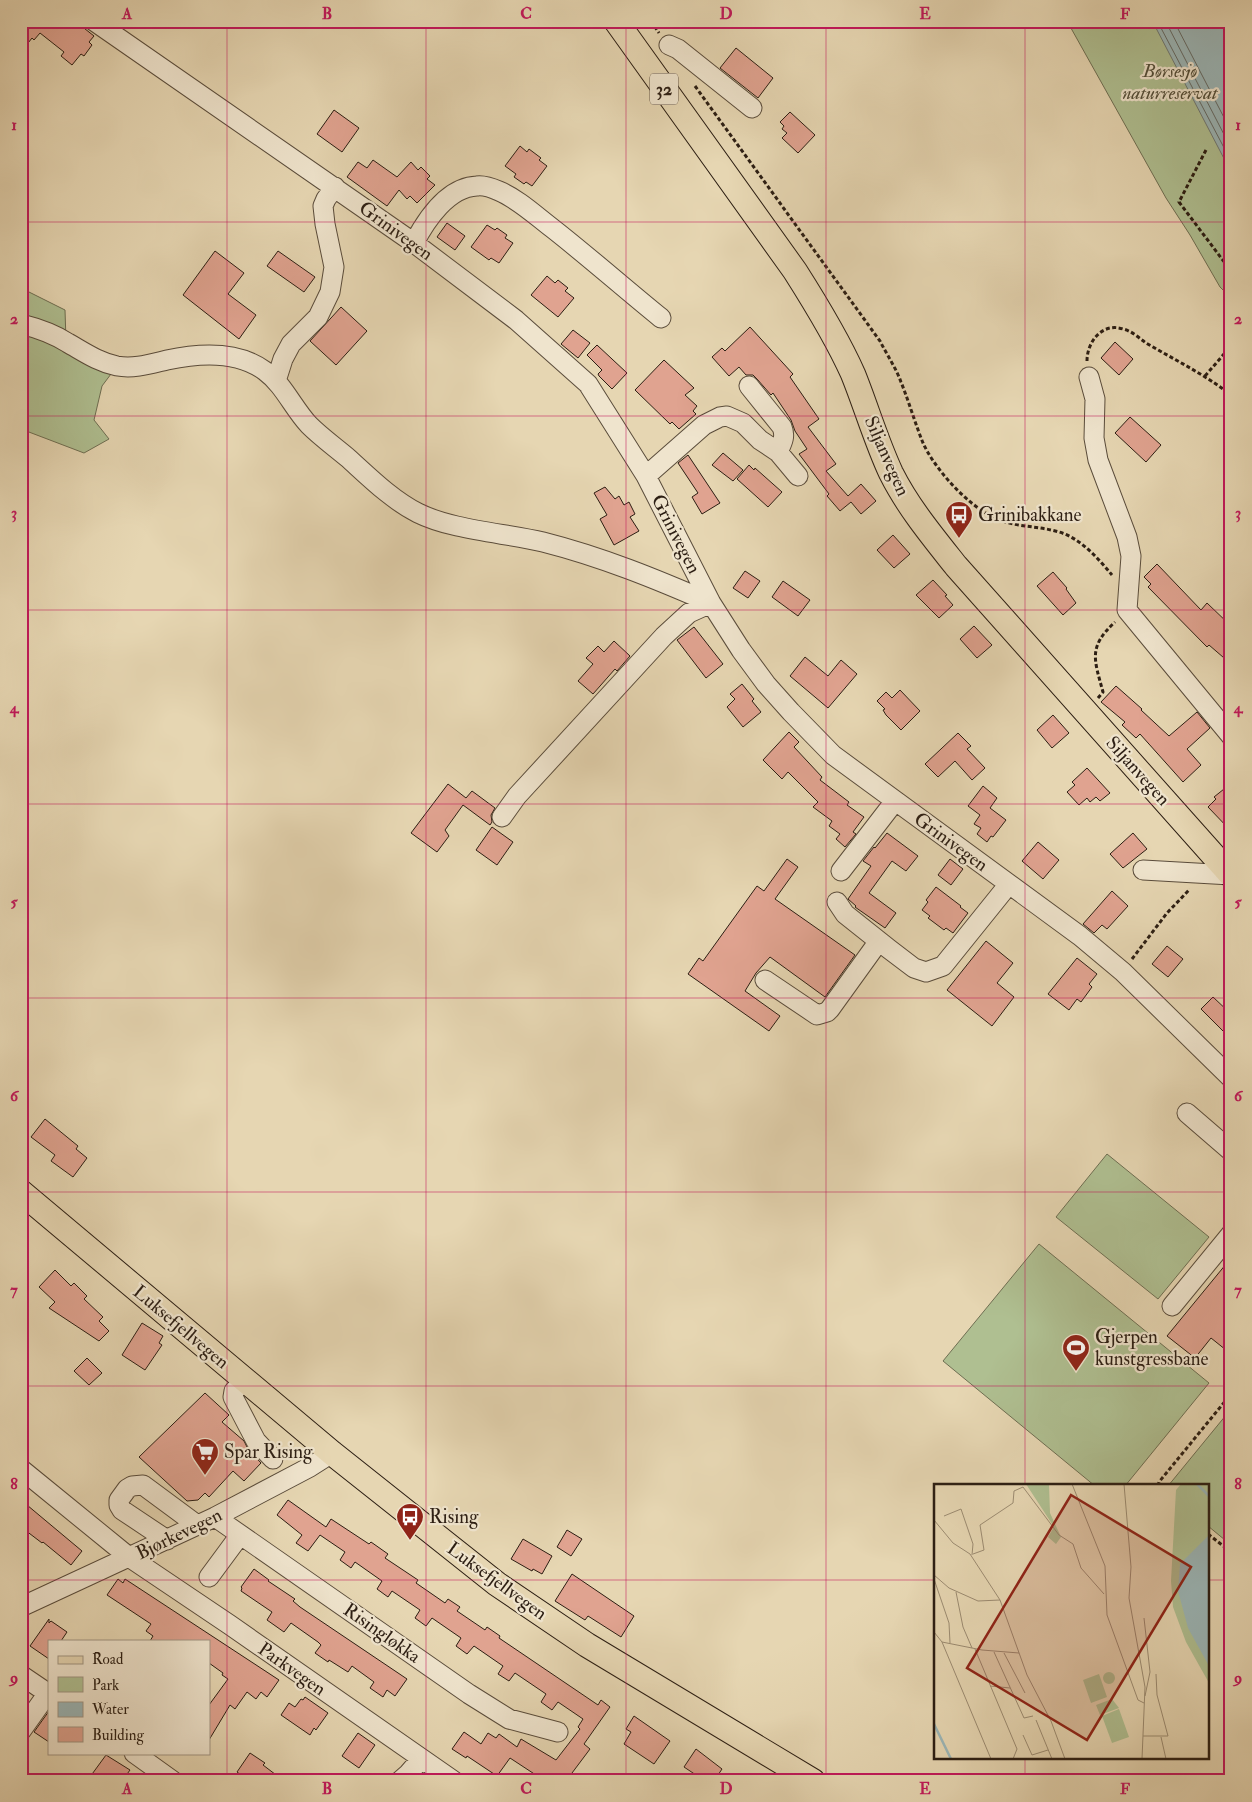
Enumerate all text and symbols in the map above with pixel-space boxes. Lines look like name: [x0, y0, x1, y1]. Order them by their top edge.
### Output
text: A: [121, 4, 133, 24]
text: B: [322, 4, 332, 24]
text: C: [520, 4, 532, 24]
text: D: [719, 4, 733, 24]
text: E: [919, 4, 931, 24]
text: F: [1120, 4, 1130, 24]
park label: Børsesjø naturreservat: [1122, 59, 1219, 105]
road number: 32: [650, 74, 678, 105]
text: 1: [11, 115, 17, 135]
text: 1: [1235, 115, 1241, 135]
street label: Grinivegen: [354, 196, 438, 266]
text: 2: [10, 309, 18, 329]
text: 2: [1234, 309, 1242, 329]
street label: Siljanvegen: [859, 412, 915, 500]
street label: Grinivegen: [646, 490, 706, 578]
bus stop icon: Grinibakkane: [944, 500, 974, 539]
text: 3: [11, 503, 17, 523]
place label: Grinibakkane: [978, 503, 1082, 527]
text: 3: [1235, 503, 1241, 523]
text: 4: [9, 698, 20, 718]
text: 4: [1233, 698, 1244, 718]
street label: Siljanvegen: [1101, 731, 1176, 811]
street label: Grinivegen: [909, 807, 993, 877]
text: 5: [10, 892, 18, 912]
text: 5: [1234, 892, 1242, 912]
text: 6: [10, 1086, 20, 1106]
text: 6: [1234, 1086, 1244, 1106]
text: 7: [10, 1280, 18, 1300]
street label: Luksefjellvegen: [128, 1280, 234, 1374]
text: 7: [1234, 1280, 1242, 1300]
place label: Gjerpen kunstgressbane: [1095, 1325, 1209, 1371]
sports icon: Gjerpen kunstgressbane: [1061, 1333, 1091, 1372]
supermarket icon: Spar Rising: [190, 1437, 220, 1476]
place label: Spar Rising: [224, 1440, 313, 1465]
text: 8: [10, 1474, 18, 1494]
text: 8: [1234, 1474, 1242, 1494]
inset map: [934, 1484, 1210, 1760]
bus stop icon: Rising: [395, 1502, 425, 1541]
street label: Bjørkevegen: [132, 1503, 226, 1565]
place label: Rising: [429, 1505, 479, 1529]
street label: Luksefjellvegen: [442, 1537, 552, 1626]
street label: Risingløkka: [339, 1598, 425, 1668]
street label: Parkvegen: [253, 1637, 331, 1701]
legend: [48, 1640, 210, 1754]
text: Road: [92, 1650, 124, 1669]
text: 9: [8, 1668, 18, 1688]
text: 9: [1232, 1668, 1242, 1688]
text: Park: [92, 1676, 119, 1695]
text: Water: [91, 1700, 129, 1719]
text: Building: [92, 1726, 144, 1745]
text: A: [121, 1779, 133, 1799]
text: B: [322, 1779, 332, 1799]
text: C: [520, 1779, 532, 1799]
text: D: [719, 1779, 733, 1799]
text: E: [919, 1779, 931, 1799]
text: F: [1120, 1779, 1130, 1799]

